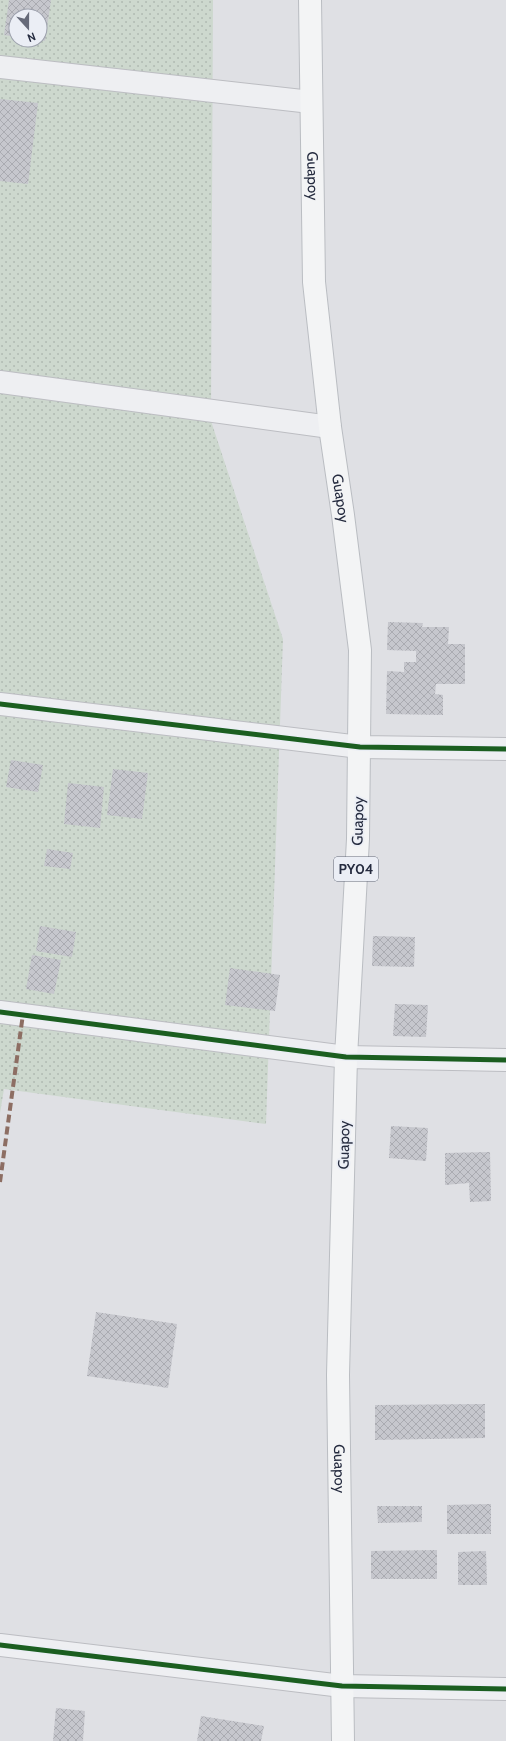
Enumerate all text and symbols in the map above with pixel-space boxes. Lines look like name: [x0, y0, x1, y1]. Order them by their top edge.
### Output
north arrow: [8, 8, 48, 48]
text: N: [25, 29, 38, 45]
street label: Guapoy: [303, 151, 322, 201]
street label: Guapoy: [328, 473, 353, 524]
street label: Guapoy: [348, 796, 368, 846]
road number: PY04: [334, 857, 378, 881]
street label: Guapoy: [335, 1120, 353, 1170]
street label: Guapoy: [330, 1444, 349, 1494]

